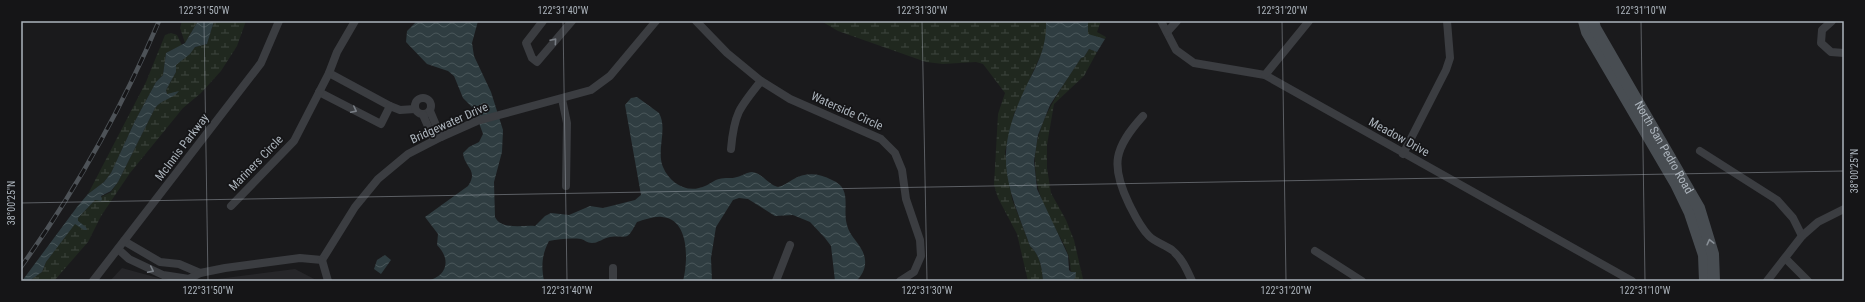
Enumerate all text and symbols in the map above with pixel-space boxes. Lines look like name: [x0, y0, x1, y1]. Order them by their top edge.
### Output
text: 122°31'50"W: [179, 5, 230, 16]
text: 122°31'40"W: [538, 5, 589, 16]
text: 122°31'30"W: [897, 5, 948, 16]
text: 122°31'20"W: [1257, 5, 1308, 16]
text: 122°31'10"W: [1616, 5, 1667, 16]
one-way arrow: [550, 39, 557, 46]
street label: Waterside Circle: [809, 89, 885, 133]
street label: North San Pedro Road: [1632, 98, 1696, 196]
street label: Bridgewater Drive: [408, 99, 490, 146]
one-way arrow: [349, 105, 357, 113]
street label: McInnis Parkway: [152, 111, 212, 183]
street label: Meadow Drive: [1366, 115, 1432, 160]
street label: Mariners Circle: [226, 132, 286, 194]
text: 38°00'25"N: [1849, 149, 1860, 193]
text: 38°00'25"N: [6, 181, 17, 225]
one-way arrow: [1706, 239, 1715, 246]
one-way arrow: [146, 265, 154, 273]
text: 122°31'50"W: [183, 285, 234, 296]
text: 122°31'40"W: [542, 285, 593, 296]
text: 122°31'30"W: [902, 285, 953, 296]
text: 122°31'20"W: [1261, 285, 1312, 296]
text: 122°31'10"W: [1620, 285, 1671, 296]

